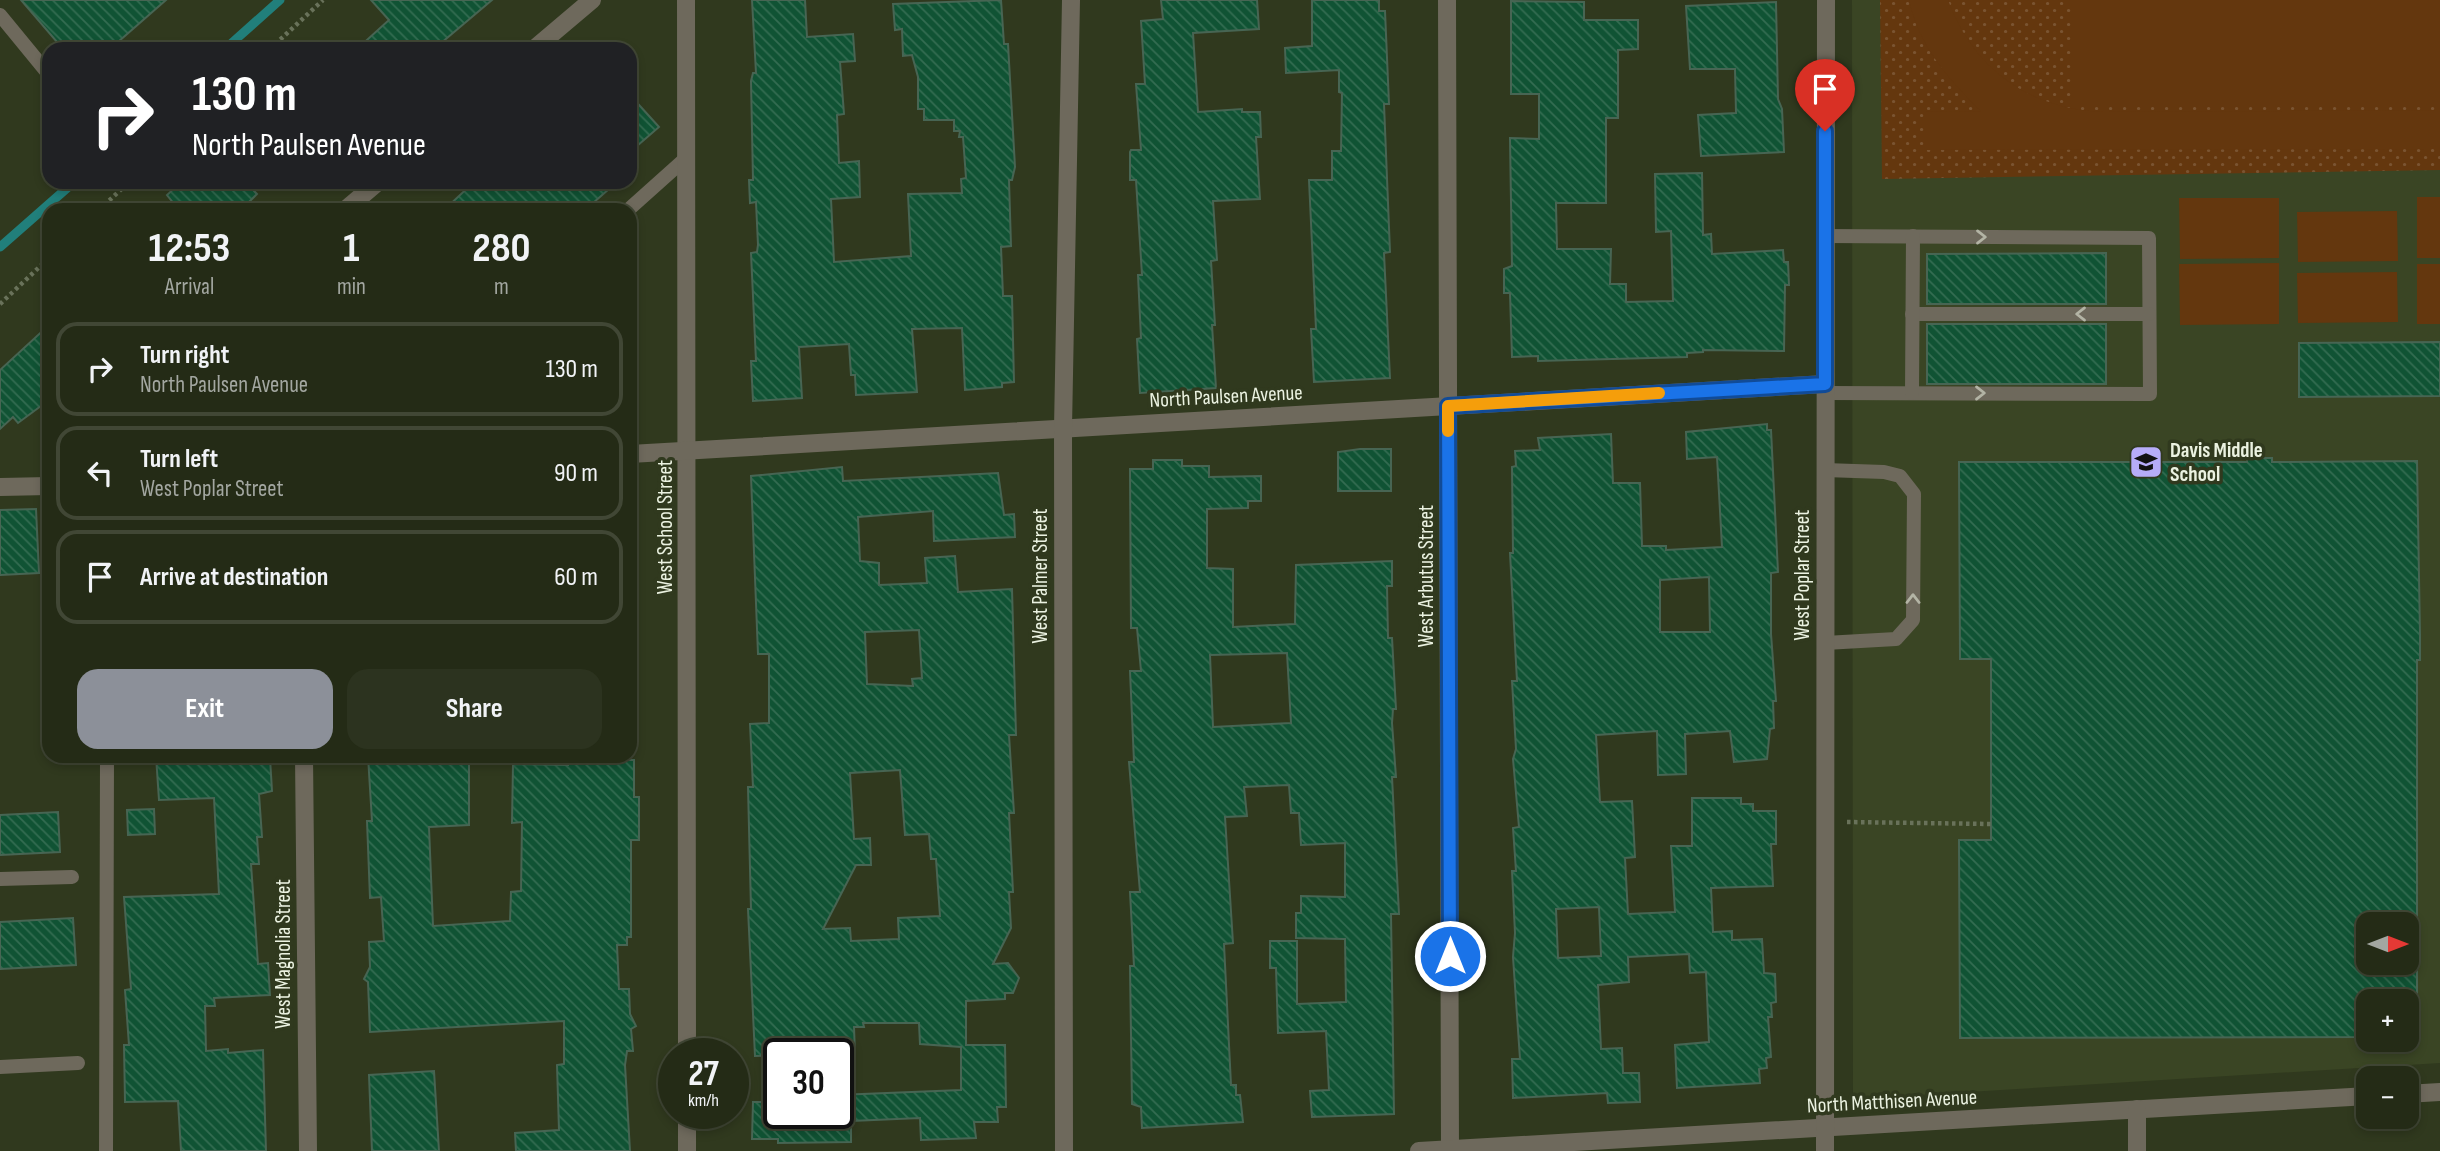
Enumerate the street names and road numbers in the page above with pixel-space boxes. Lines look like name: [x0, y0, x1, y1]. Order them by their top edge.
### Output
street label: North Paulsen Avenue: [1149, 380, 1303, 413]
street label: West School Street: [653, 460, 678, 594]
street label: West Arbutus Street: [1414, 505, 1439, 647]
street label: West Palmer Street: [1028, 508, 1053, 644]
street label: West Poplar Street: [1790, 510, 1815, 640]
street label: West Magnolia Street: [271, 879, 296, 1029]
street label: North Matthisen Avenue: [1806, 1085, 1978, 1118]

